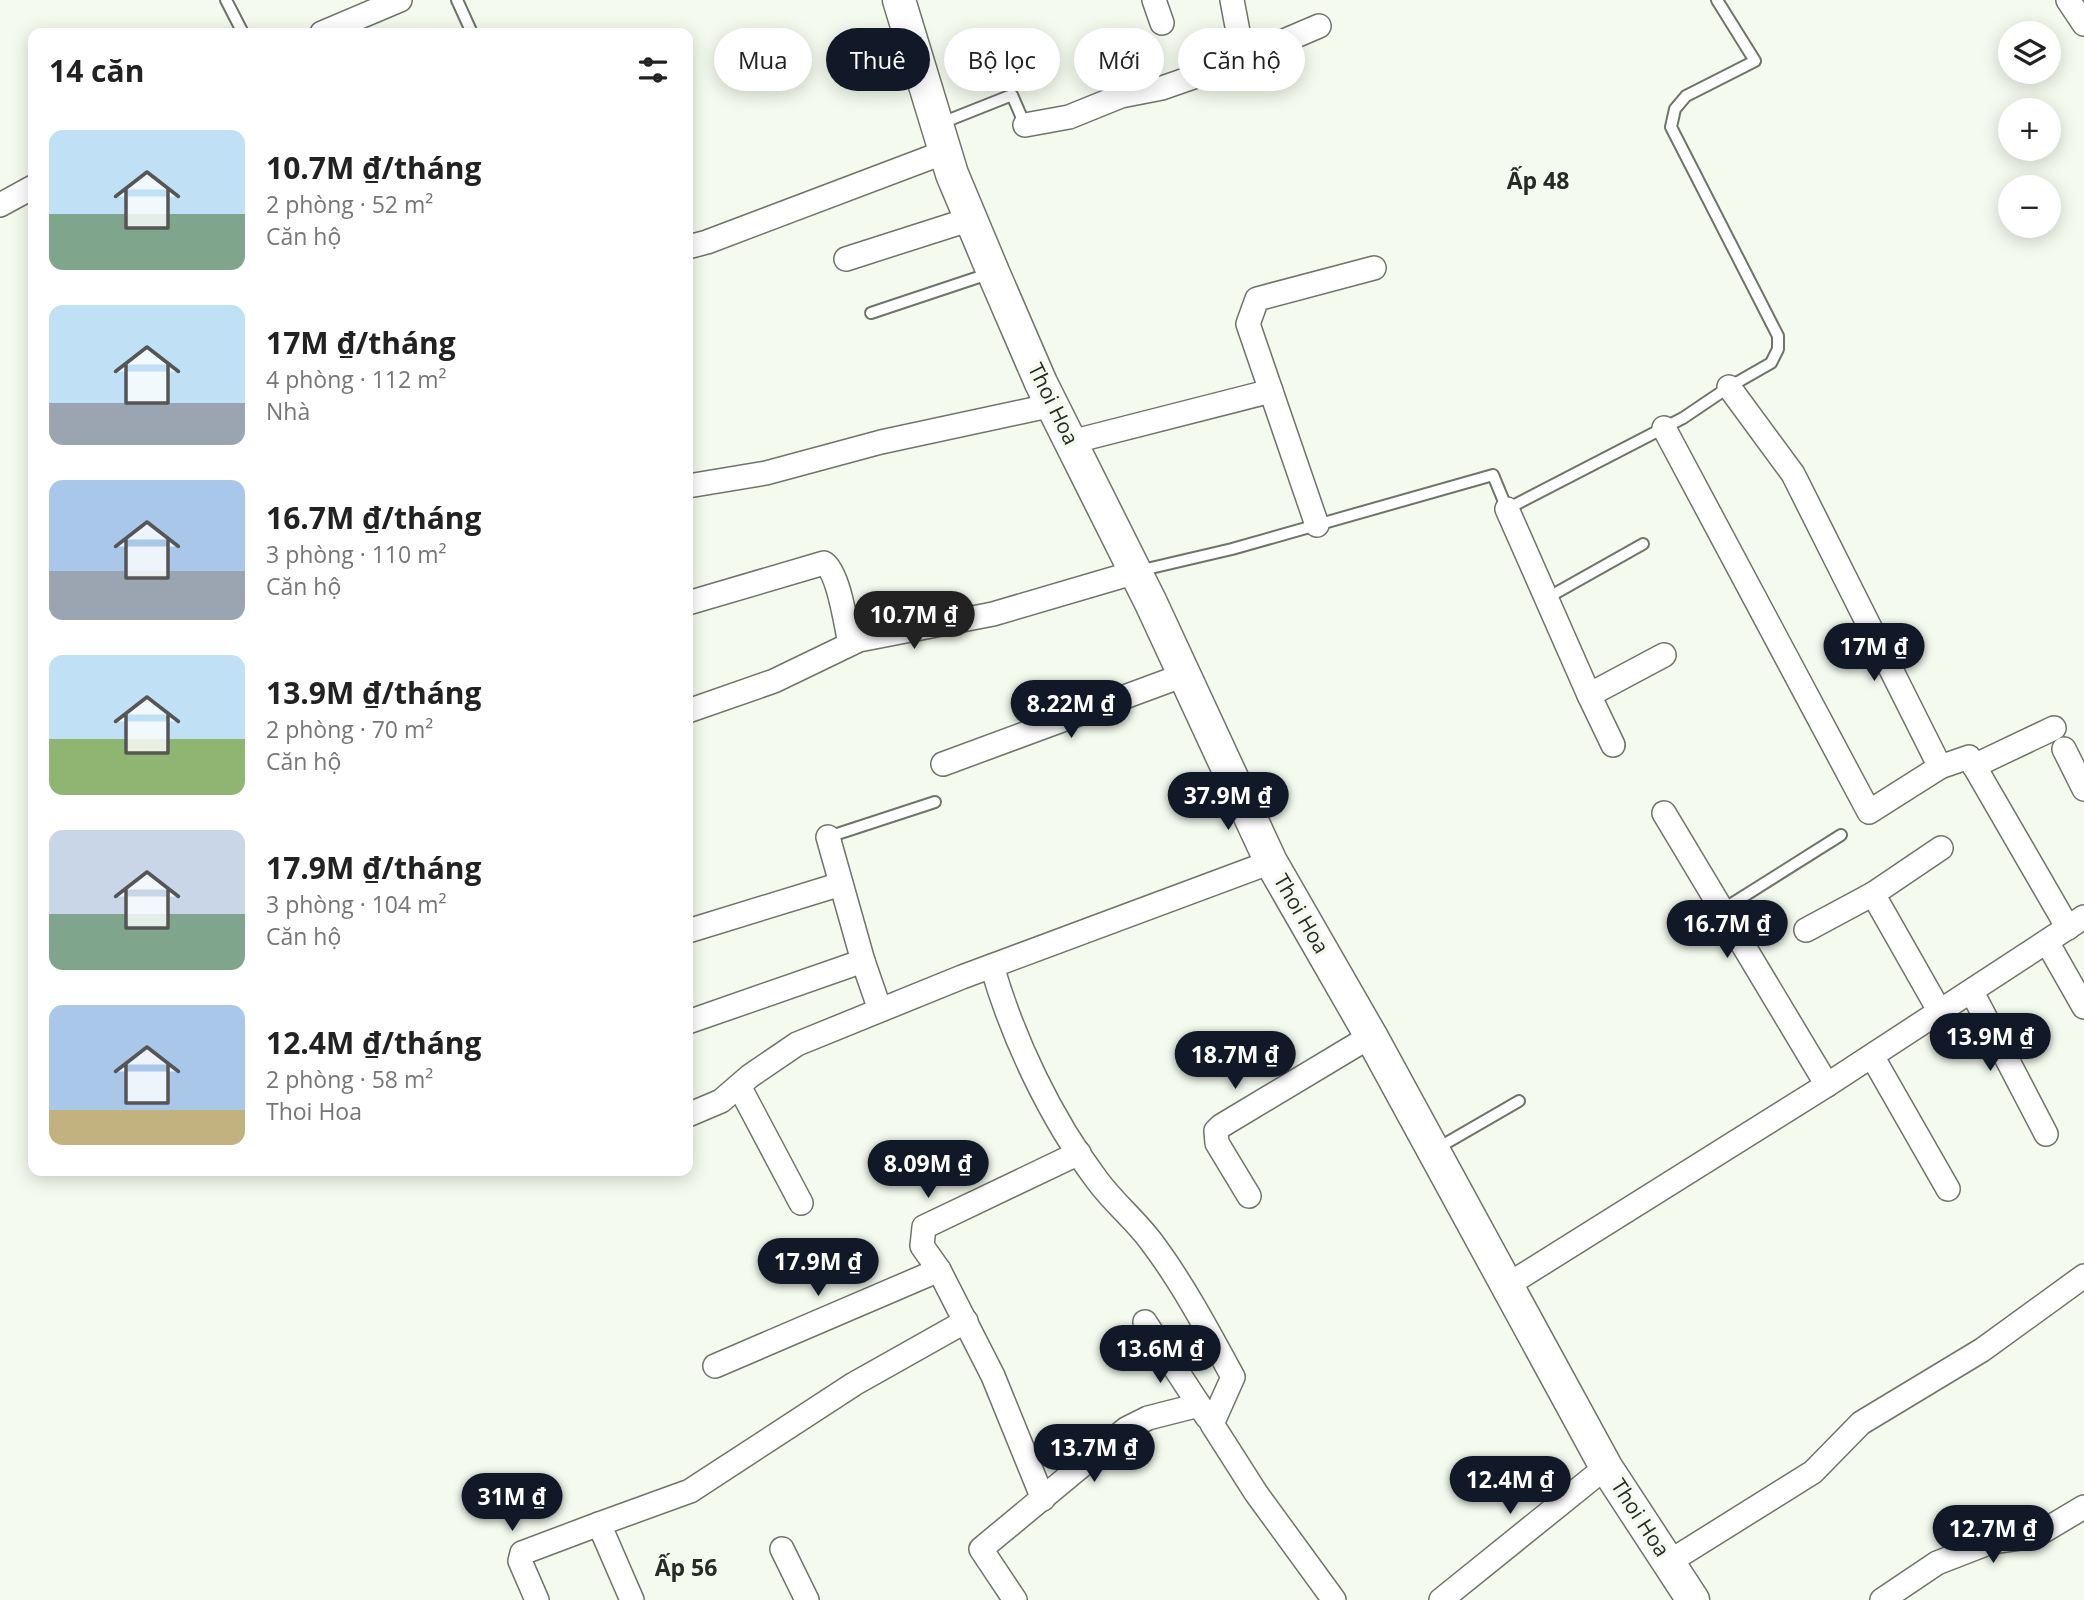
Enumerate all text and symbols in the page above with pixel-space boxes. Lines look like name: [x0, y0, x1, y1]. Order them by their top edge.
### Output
map controls: [1998, 21, 2061, 238]
button: layers: [1998, 21, 2061, 84]
chip: Mua: [714, 28, 812, 91]
chip: Thuê: [826, 28, 930, 91]
chip: Bộ lọc: [944, 28, 1060, 91]
chip: Mới: [1074, 28, 1164, 91]
chip: Căn hộ: [1178, 28, 1305, 91]
text: 14 căn: [49, 50, 144, 91]
icon: filters: [634, 51, 672, 89]
button: +: [1998, 98, 2061, 161]
text: 10.7M ₫/tháng: [266, 147, 481, 188]
icon: home: [105, 158, 189, 242]
district label: Ấp 48: [1507, 164, 1569, 196]
button: −: [1998, 175, 2061, 238]
text: 2 phòng · 52 m²: [266, 188, 433, 220]
text: Căn hộ: [266, 220, 341, 252]
text: 17M ₫/tháng: [266, 322, 456, 363]
icon: home: [105, 333, 189, 417]
street label: Thoi Hoa: [1022, 358, 1086, 449]
text: 4 phòng · 112 m²: [266, 363, 446, 395]
text: Nhà: [266, 395, 310, 427]
text: 16.7M ₫/tháng: [266, 497, 481, 538]
icon: home: [105, 508, 189, 592]
text: 3 phòng · 110 m²: [266, 538, 446, 570]
text: Căn hộ: [266, 570, 341, 602]
pin: 10.7M ₫: [849, 592, 979, 651]
text: 10.7M ₫: [870, 598, 958, 630]
pin: 17M ₫: [1825, 624, 1923, 683]
text: 17M ₫: [1840, 630, 1908, 662]
text: 13.9M ₫/tháng: [266, 672, 481, 713]
pin: 8.22M ₫: [1006, 680, 1136, 740]
icon: home: [105, 683, 189, 767]
text: 8.22M ₫: [1027, 687, 1115, 719]
text: 2 phòng · 70 m²: [266, 713, 433, 745]
text: Căn hộ: [266, 745, 341, 777]
pin: 37.9M ₫: [1163, 772, 1293, 832]
text: 37.9M ₫: [1184, 779, 1272, 811]
text: 17.9M ₫/tháng: [266, 847, 481, 888]
icon: home: [105, 858, 189, 942]
street label: Thoi Hoa: [1268, 869, 1336, 958]
text: 3 phòng · 104 m²: [266, 888, 446, 920]
pin: 16.7M ₫: [1662, 900, 1792, 960]
text: 16.7M ₫: [1683, 907, 1771, 939]
text: Căn hộ: [266, 920, 341, 952]
pin: 13.9M ₫: [1925, 1014, 2055, 1073]
text: 13.9M ₫: [1946, 1020, 2034, 1052]
text: 12.4M ₫/tháng: [266, 1022, 481, 1063]
pin: 18.7M ₫: [1170, 1032, 1300, 1091]
icon: home: [105, 1033, 189, 1117]
text: 18.7M ₫: [1191, 1038, 1279, 1070]
text: 2 phòng · 58 m²: [266, 1063, 433, 1095]
text: Thoi Hoa: [266, 1095, 362, 1127]
pin: 8.09M ₫: [863, 1140, 993, 1200]
text: 8.09M ₫: [884, 1147, 972, 1179]
pin: 17.9M ₫: [753, 1238, 883, 1298]
text: 17.9M ₫: [774, 1245, 862, 1277]
pin: 13.6M ₫: [1095, 1326, 1225, 1385]
text: 13.6M ₫: [1116, 1332, 1204, 1364]
pin: 13.7M ₫: [1029, 1424, 1159, 1484]
text: 13.7M ₫: [1050, 1431, 1138, 1463]
pin: 12.4M ₫: [1445, 1456, 1575, 1516]
text: 12.4M ₫: [1466, 1463, 1554, 1495]
street label: Thoi Hoa: [1605, 1473, 1676, 1562]
pin: 31M ₫: [463, 1474, 561, 1533]
text: 31M ₫: [478, 1480, 546, 1512]
pin: 12.7M ₫: [1928, 1506, 2058, 1565]
text: 12.7M ₫: [1949, 1512, 2037, 1544]
district label: Ấp 56: [655, 1551, 717, 1583]

